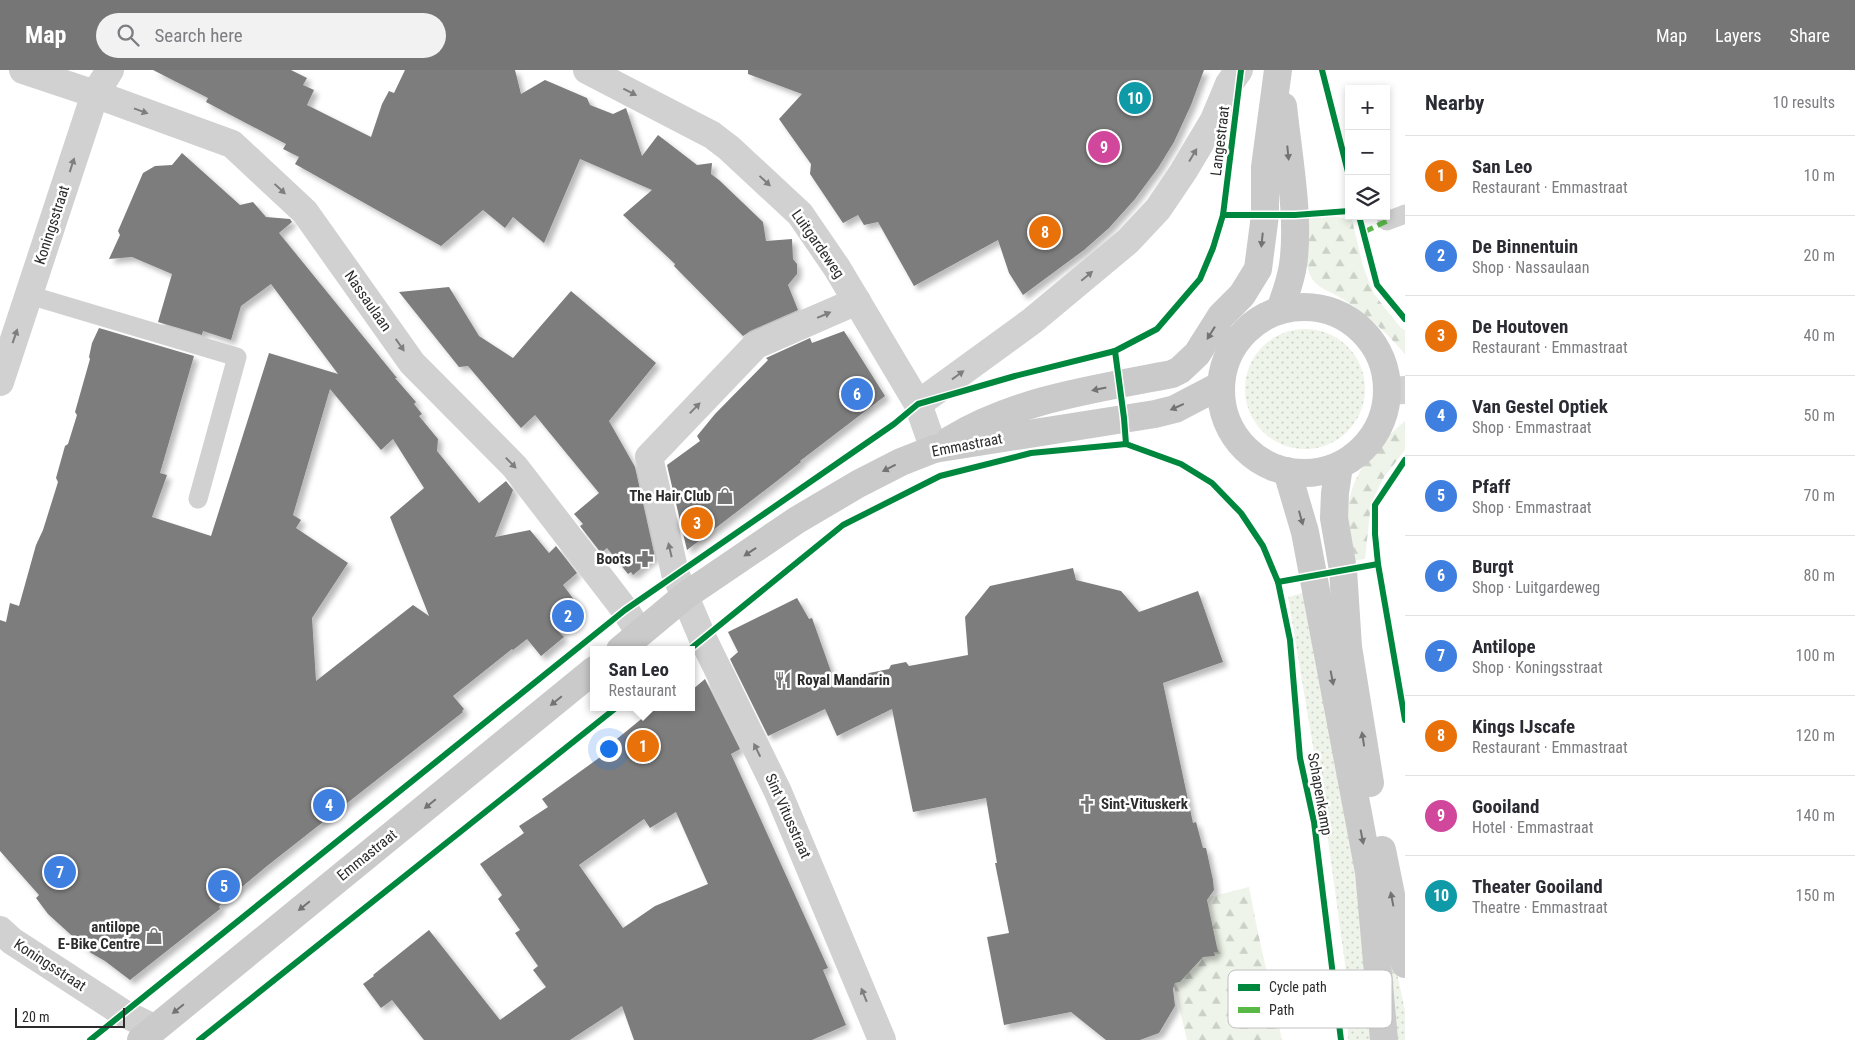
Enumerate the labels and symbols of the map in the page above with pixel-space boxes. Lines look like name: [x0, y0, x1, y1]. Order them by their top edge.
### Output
pin: 10: [1119, 79, 1151, 117]
one-way arrow: [624, 88, 637, 97]
street label: Langestraat: [1207, 105, 1233, 177]
one-way arrow: [134, 107, 149, 115]
pin: 9: [1088, 128, 1120, 166]
one-way arrow: [1284, 146, 1292, 162]
one-way arrow: [1189, 149, 1198, 162]
one-way arrow: [68, 157, 76, 172]
one-way arrow: [759, 175, 771, 187]
street label: Koningsstraat: [31, 183, 73, 267]
one-way arrow: [274, 183, 286, 195]
street label: Luitgardeweg: [788, 206, 848, 282]
pin: 8: [1029, 213, 1061, 251]
one-way arrow: [1258, 233, 1266, 249]
street label: Nassaulaan: [341, 267, 395, 335]
one-way arrow: [1080, 270, 1092, 282]
one-way arrow: [817, 311, 831, 319]
one-way arrow: [1206, 326, 1215, 339]
one-way arrow: [12, 328, 20, 343]
one-way arrow: [394, 338, 405, 351]
one-way arrow: [951, 370, 965, 380]
pin: 6: [841, 375, 873, 413]
one-way arrow: [1092, 385, 1107, 393]
one-way arrow: [689, 402, 701, 414]
one-way arrow: [1170, 403, 1184, 411]
street label: Emmastraat: [930, 429, 1004, 461]
one-way arrow: [505, 457, 517, 469]
one-way arrow: [882, 464, 896, 472]
shop icon: The Hair Club: [715, 486, 735, 506]
place label: The Hair Club: [629, 487, 711, 505]
pin: 3: [681, 504, 713, 542]
one-way arrow: [1297, 511, 1305, 526]
one-way arrow: [666, 542, 674, 557]
one-way arrow: [743, 547, 757, 557]
pharmacy icon: Boots: [635, 549, 655, 569]
place label: Boots: [596, 550, 631, 568]
pin: 2: [552, 597, 584, 635]
restaurant icon: Royal Mandarin: [773, 670, 793, 690]
one-way arrow: [1328, 670, 1336, 686]
place label: Royal Mandarin: [797, 671, 890, 689]
one-way arrow: [550, 696, 563, 707]
pin: 1: [627, 727, 659, 765]
one-way arrow: [1359, 731, 1367, 747]
your location: [596, 736, 622, 762]
one-way arrow: [753, 742, 761, 757]
street label: Schapenkamp: [1304, 751, 1336, 837]
street label: Sint Vitusstraat: [761, 771, 815, 861]
pin: 4: [313, 786, 345, 824]
church icon: Sint-Vituskerk: [1077, 794, 1097, 814]
place label: Sint-Vituskerk: [1101, 795, 1189, 813]
one-way arrow: [424, 798, 437, 809]
street label: Emmastraat: [334, 825, 400, 885]
one-way arrow: [1358, 830, 1366, 845]
pin: 7: [44, 853, 76, 891]
pin: 5: [208, 867, 240, 905]
one-way arrow: [1387, 891, 1395, 907]
one-way arrow: [298, 901, 311, 912]
place label: antilope E-Bike Centre: [58, 918, 140, 953]
shop icon: antilope E-Bike Centre: [144, 926, 164, 946]
street label: Koningsstraat: [11, 935, 89, 995]
legend: [1228, 970, 1392, 1028]
text: Cycle path: [1269, 979, 1327, 995]
one-way arrow: [859, 988, 867, 1002]
text: Path: [1269, 1002, 1294, 1018]
one-way arrow: [172, 1003, 185, 1014]
scale bar: [15, 1005, 125, 1028]

